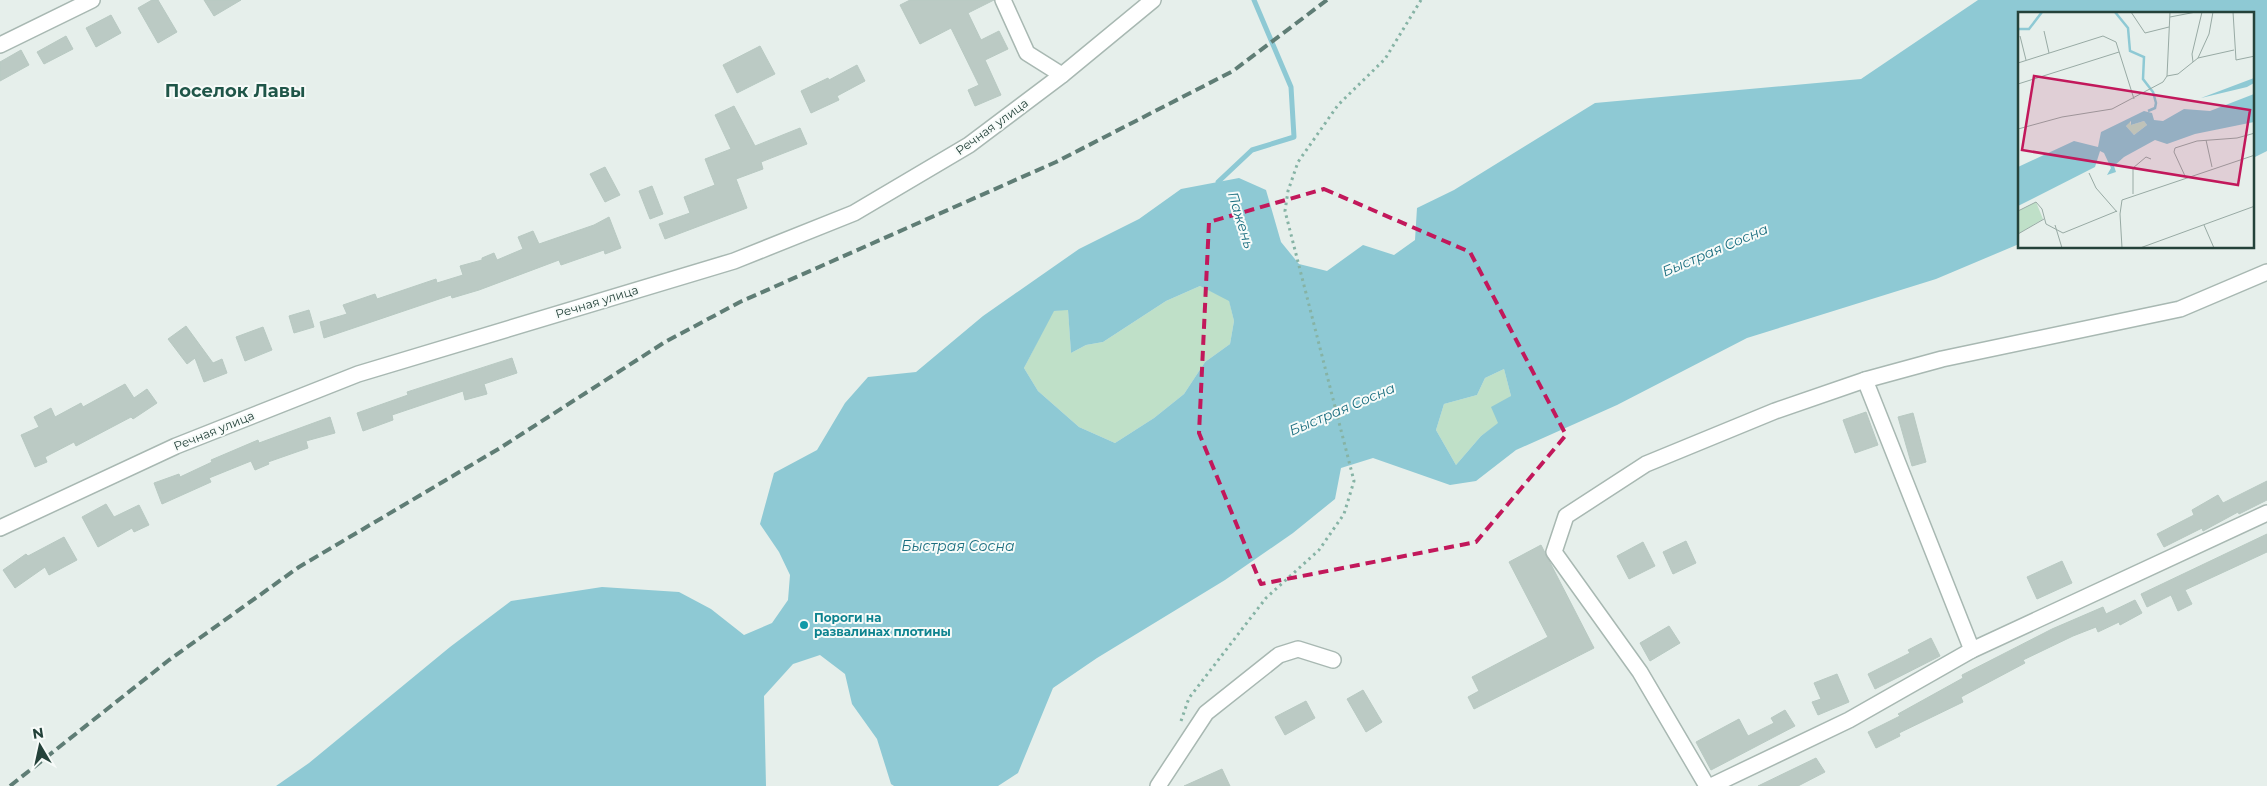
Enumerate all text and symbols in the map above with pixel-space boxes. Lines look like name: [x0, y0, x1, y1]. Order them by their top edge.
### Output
inset map: [2018, 12, 2254, 249]
district label: Поселок Лавы: [165, 80, 305, 102]
street label: Речная улица: [953, 95, 1031, 158]
water label: Пажень: [1224, 189, 1258, 251]
water label: Быстрая Сосна: [1659, 220, 1771, 280]
street label: Речная улица: [554, 282, 640, 321]
water label: Быстрая Сосна: [1286, 379, 1398, 439]
street label: Речная улица: [171, 407, 256, 454]
water label: Быстрая Сосна: [901, 537, 1015, 555]
place label: Пороги на развалинах плотины: [814, 610, 951, 639]
marker: Пороги на развалинах плотины: [798, 619, 810, 631]
north arrow: [15, 721, 65, 771]
text: N: [31, 723, 45, 743]

